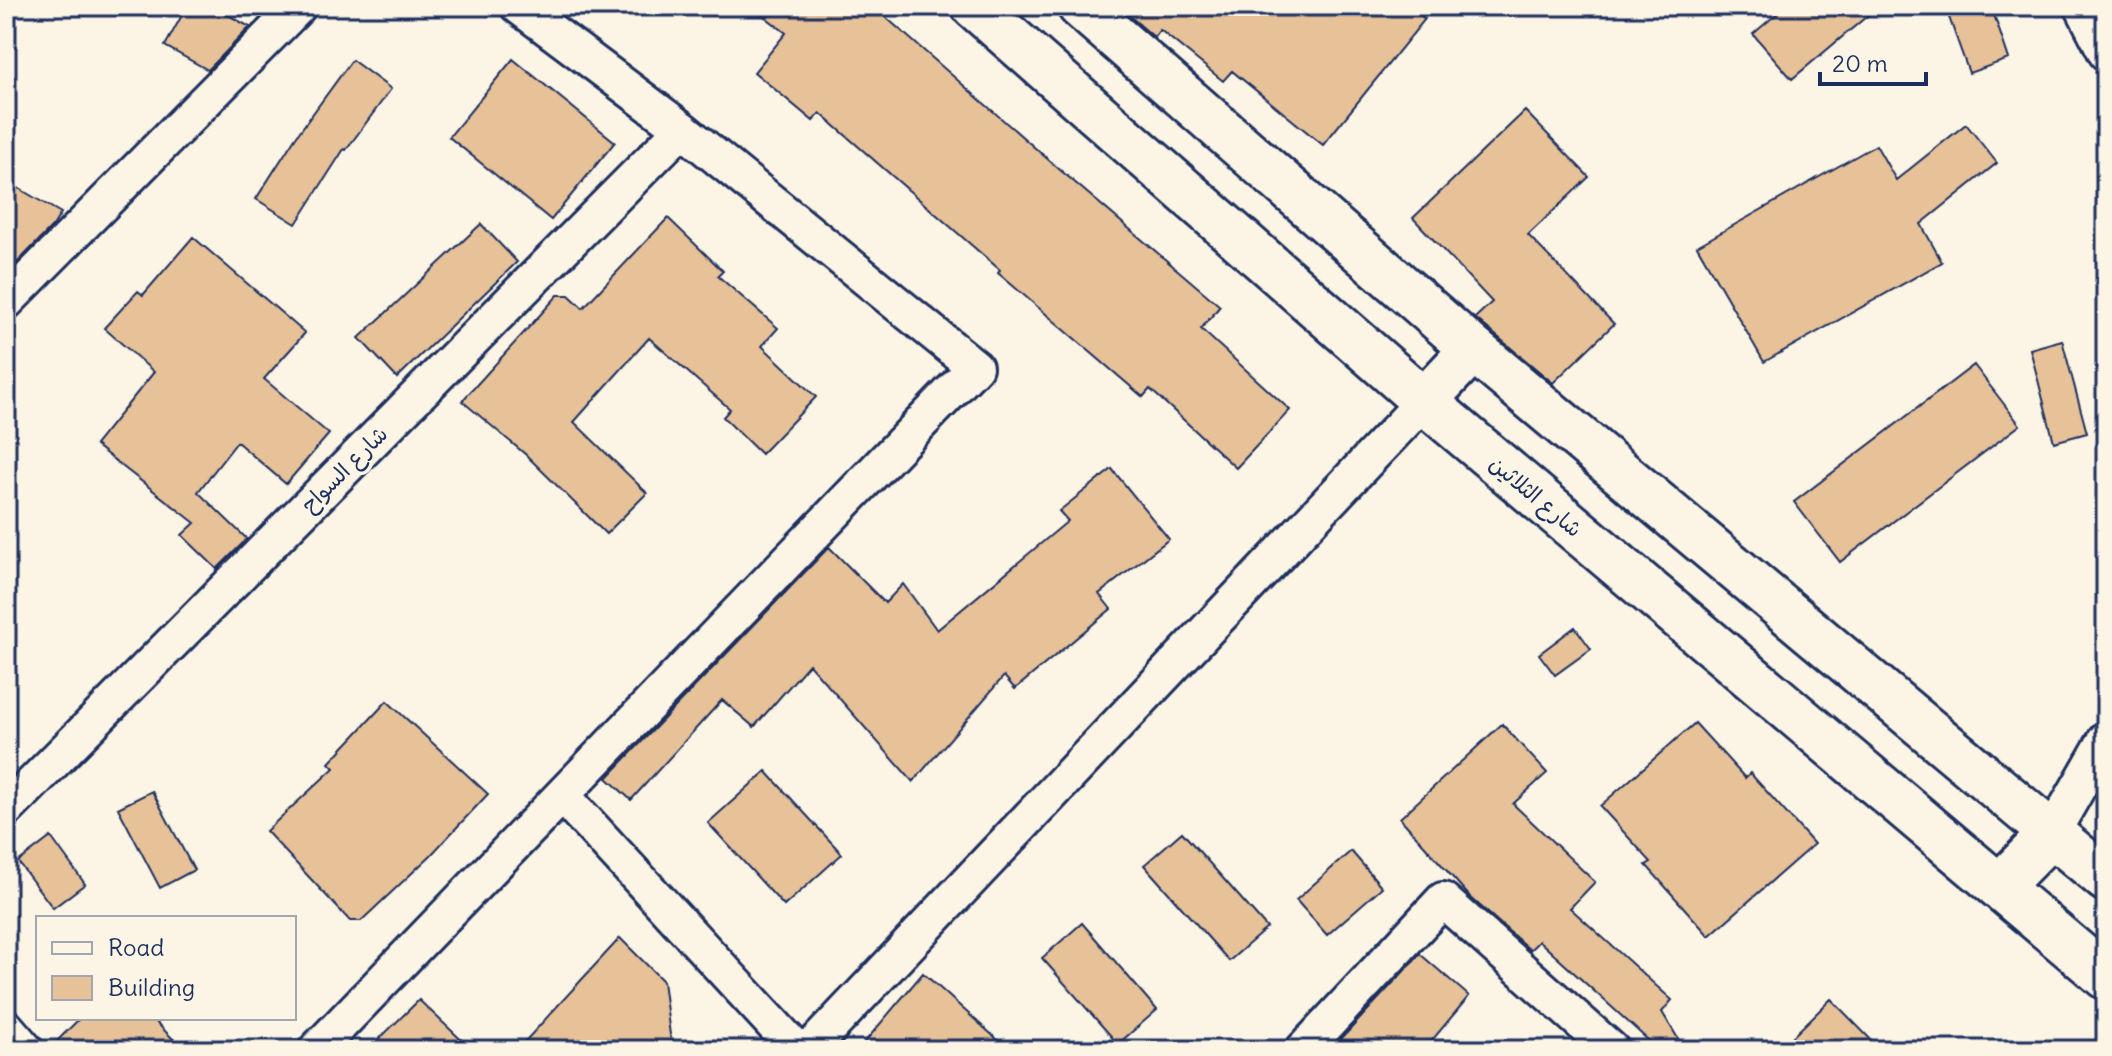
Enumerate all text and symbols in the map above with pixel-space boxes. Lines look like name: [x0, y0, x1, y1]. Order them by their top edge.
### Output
scale bar: [1820, 36, 1926, 86]
text: 20 m: [1832, 48, 1888, 78]
street label: شارع السواح: [295, 420, 395, 520]
street label: شارع الثلاثين: [1483, 449, 1588, 544]
legend: [36, 916, 296, 1020]
text: Road: [108, 932, 164, 962]
text: Building: [108, 972, 195, 1002]

